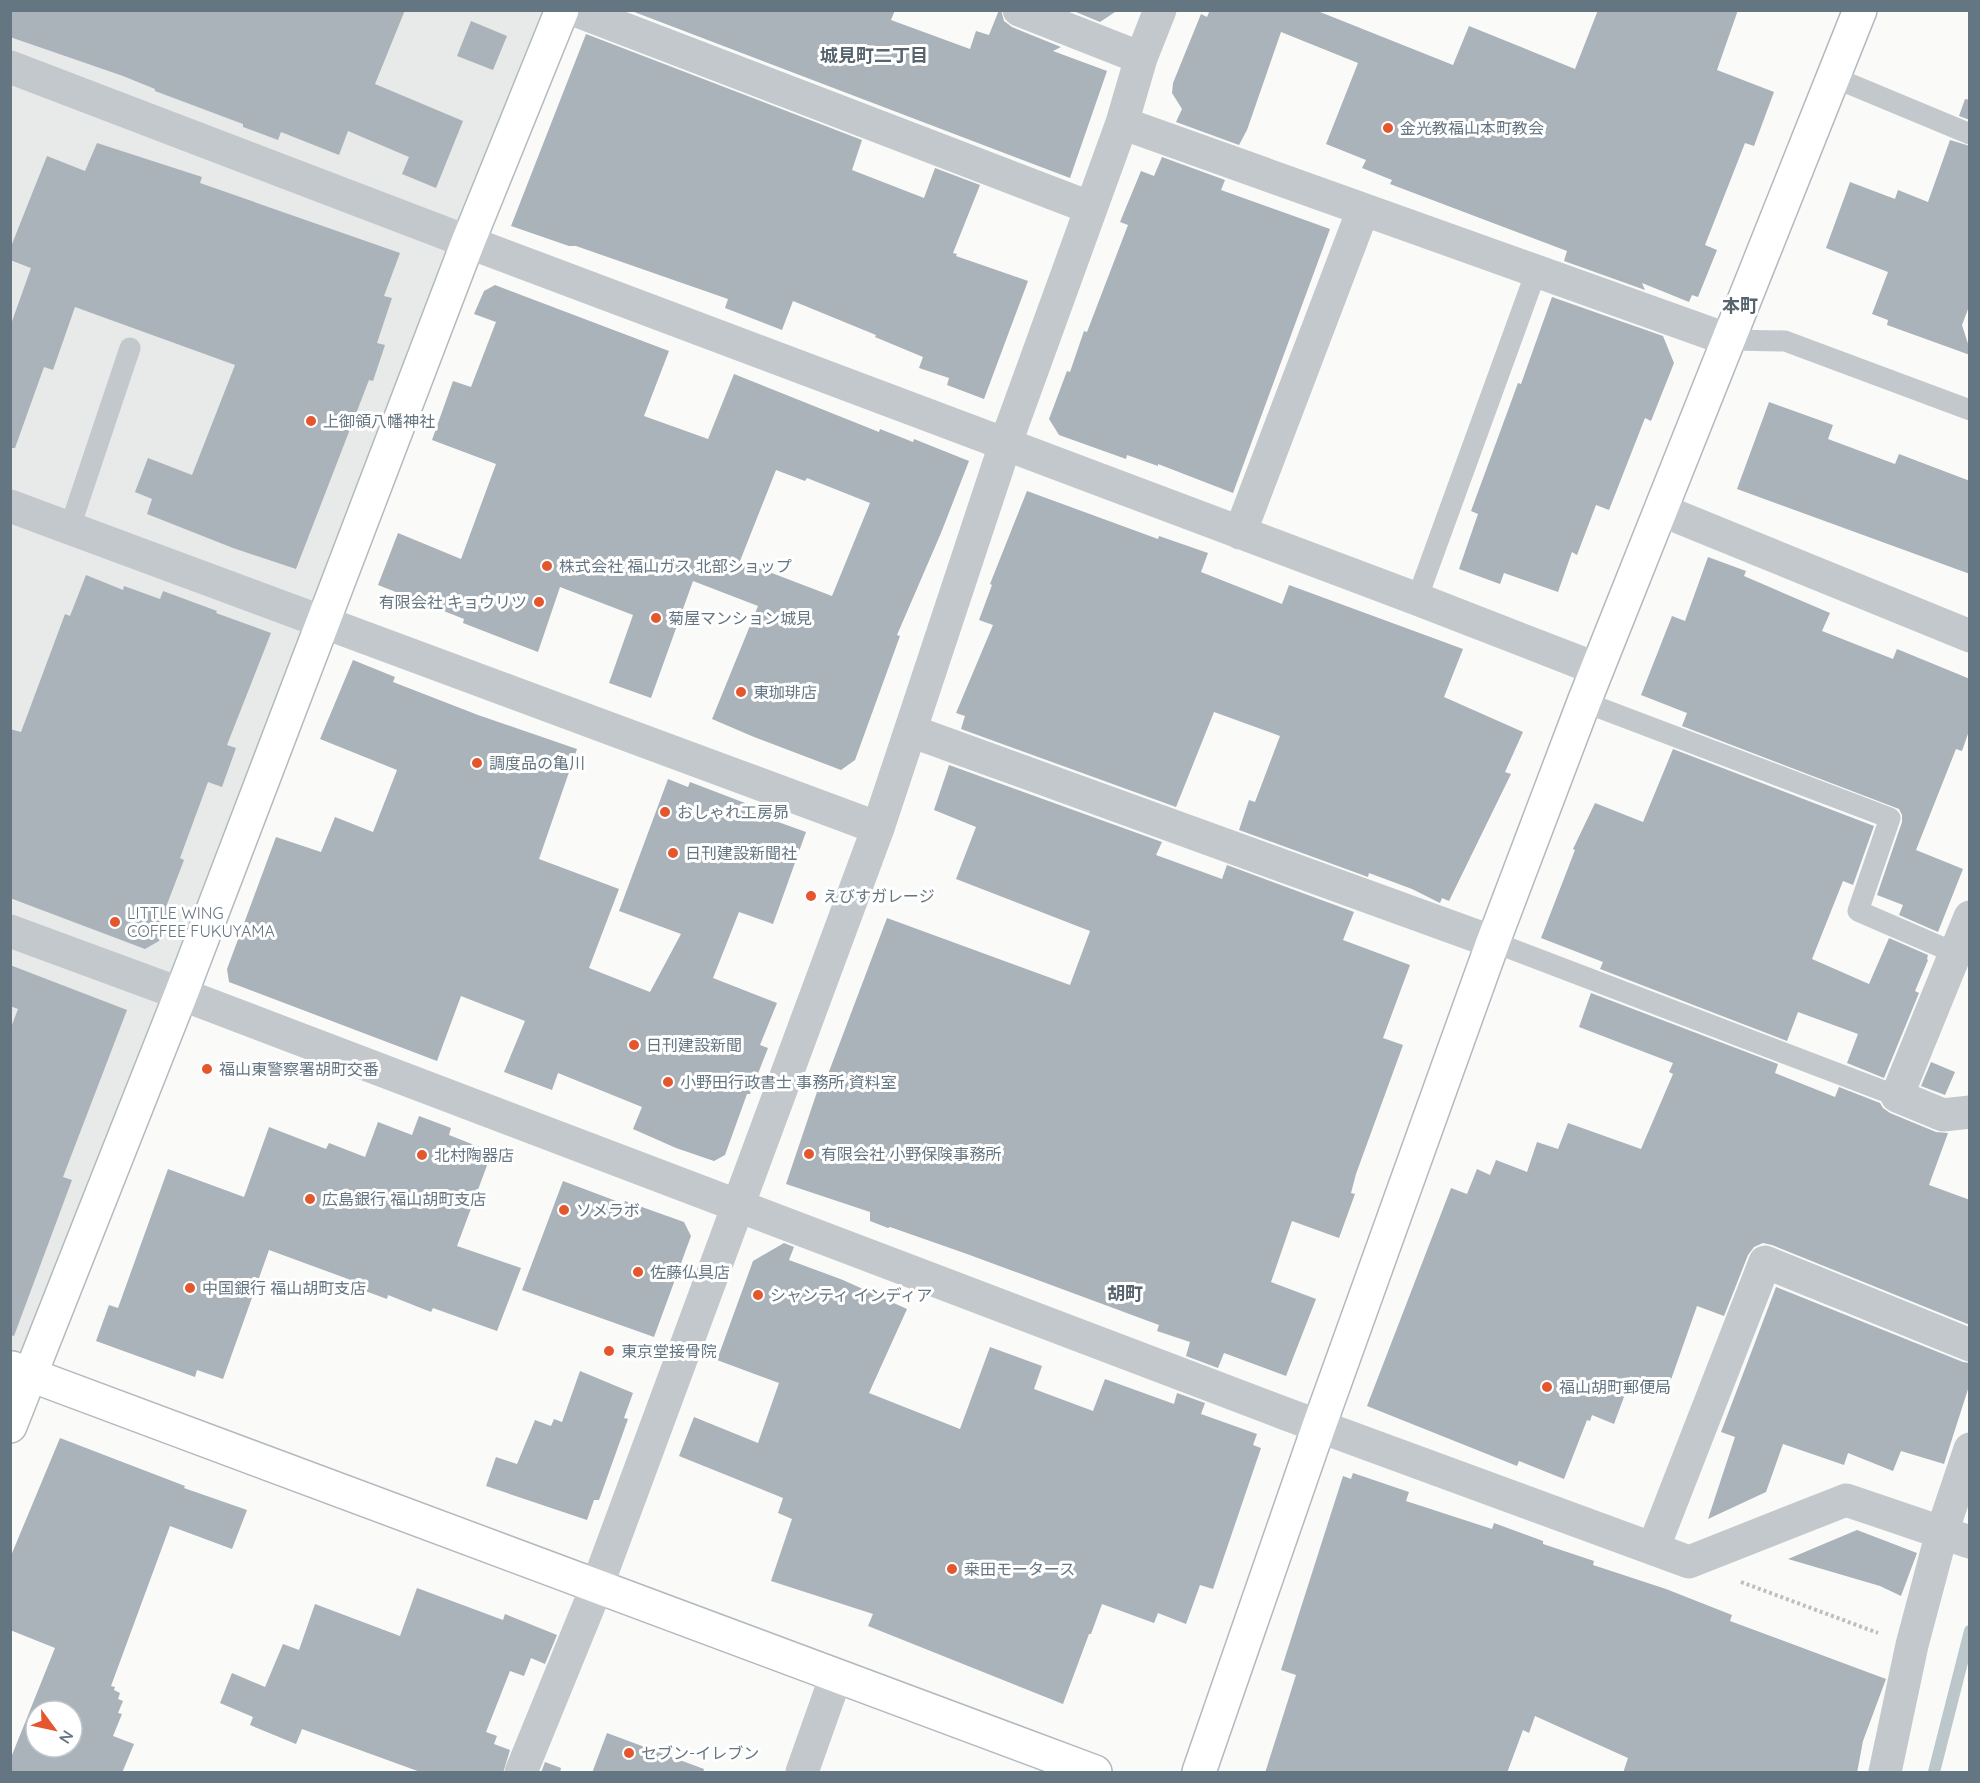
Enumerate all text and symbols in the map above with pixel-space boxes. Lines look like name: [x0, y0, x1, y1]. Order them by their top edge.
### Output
district label: 城見町二丁目: [820, 44, 928, 67]
place label: 金光教福山本町教会: [1400, 118, 1544, 138]
marker: 金光教福山本町教会: [1381, 121, 1395, 135]
district label: 本町: [1722, 294, 1758, 317]
place label: 上御領八幡神社: [323, 411, 435, 431]
marker: 上御領八幡神社: [304, 414, 318, 428]
place label: 株式会社 福山ガス 北部ショップ: [559, 556, 792, 576]
marker: 株式会社 福山ガス 北部ショップ: [540, 559, 554, 573]
place label: 有限会社 キョウリツ: [379, 592, 527, 612]
marker: 有限会社 キョウリツ: [532, 595, 546, 609]
place label: 菊屋マンション城見: [668, 608, 812, 628]
marker: 菊屋マンション城見: [649, 611, 663, 625]
place label: 東珈琲店: [753, 682, 817, 702]
marker: 東珈琲店: [734, 685, 748, 699]
place label: 調度品の亀川: [489, 753, 585, 773]
marker: 調度品の亀川: [470, 756, 484, 770]
place label: おしゃれ工房昴: [677, 802, 789, 822]
marker: おしゃれ工房昴: [658, 805, 672, 819]
place label: 日刊建設新聞社: [685, 843, 797, 863]
marker: 日刊建設新聞社: [666, 846, 680, 860]
place label: えびすガレージ: [823, 886, 935, 906]
marker: えびすガレージ: [804, 889, 818, 903]
place label: LITTLE WING COFFEE FUKUYAMA: [127, 903, 275, 941]
marker: LITTLE WING COFFEE FUKUYAMA: [108, 915, 122, 929]
place label: 日刊建設新聞: [646, 1035, 742, 1055]
marker: 日刊建設新聞: [627, 1038, 641, 1052]
place label: 福山東警察署胡町交番: [219, 1059, 379, 1079]
marker: 福山東警察署胡町交番: [200, 1062, 214, 1076]
place label: 小野田行政書士 事務所 資料室: [680, 1072, 897, 1092]
marker: 小野田行政書士 事務所 資料室: [661, 1075, 675, 1089]
place label: 有限会社 小野保険事務所: [821, 1144, 1001, 1164]
place label: 北村陶器店: [434, 1145, 514, 1165]
marker: 有限会社 小野保険事務所: [802, 1147, 816, 1161]
marker: 北村陶器店: [415, 1148, 429, 1162]
place label: 広島銀行 福山胡町支店: [322, 1189, 486, 1209]
marker: 広島銀行 福山胡町支店: [303, 1192, 317, 1206]
place label: ソメラボ: [576, 1200, 640, 1220]
marker: ソメラボ: [557, 1203, 571, 1217]
place label: 佐藤仏具店: [650, 1262, 730, 1282]
marker: 佐藤仏具店: [631, 1265, 645, 1279]
place label: 中国銀行 福山胡町支店: [202, 1278, 366, 1298]
marker: 中国銀行 福山胡町支店: [183, 1281, 197, 1295]
district label: 胡町: [1107, 1282, 1143, 1305]
place label: シャンティ インディア: [770, 1285, 932, 1305]
marker: シャンティ インディア: [751, 1288, 765, 1302]
place label: 東京堂接骨院: [621, 1341, 717, 1361]
marker: 東京堂接骨院: [602, 1344, 616, 1358]
place label: 福山胡町郵便局: [1559, 1377, 1671, 1397]
marker: 福山胡町郵便局: [1540, 1380, 1554, 1394]
place label: 桒田モータース: [964, 1559, 1075, 1579]
marker: 桒田モータース: [945, 1562, 959, 1576]
north arrow: [24, 1699, 84, 1759]
text: N: [55, 1727, 78, 1748]
place label: セブン-イレブン: [641, 1743, 759, 1763]
marker: セブン-イレブン: [622, 1746, 636, 1760]

